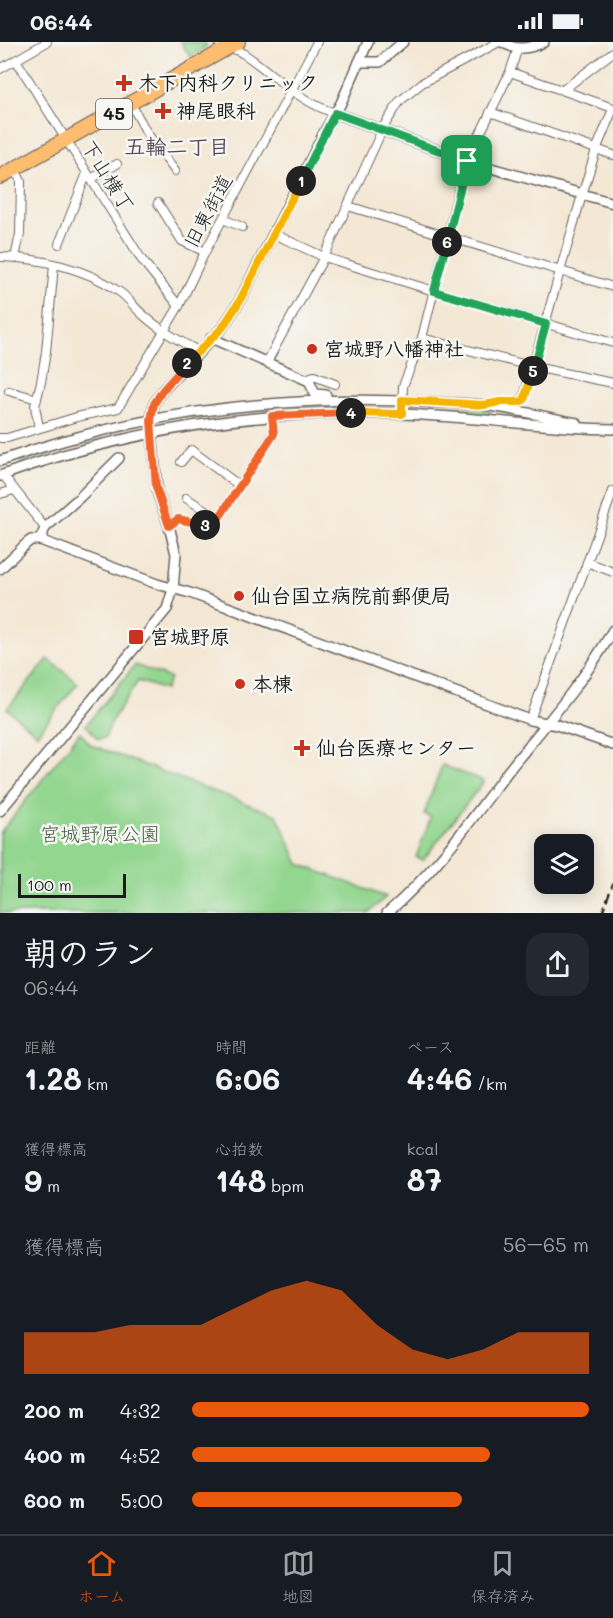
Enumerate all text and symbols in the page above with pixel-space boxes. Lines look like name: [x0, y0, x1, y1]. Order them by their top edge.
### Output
text: 06:44: [30, 7, 92, 36]
place label: 木下内科クリニック: [138, 69, 318, 95]
marker: 木下内科クリニック: [115, 74, 133, 92]
place label: 神尾眼科: [176, 97, 256, 123]
road number: 45: [96, 99, 132, 129]
marker: 神尾眼科: [154, 102, 172, 120]
district label: 五輪二丁目: [125, 132, 230, 159]
street label: 下山横丁: [77, 135, 141, 216]
pin: [441, 135, 492, 186]
icon: arrive: [450, 144, 483, 177]
pin: 1: [286, 166, 316, 196]
street label: 旧東街道: [177, 169, 237, 252]
text: 1: [297, 170, 305, 191]
pin: 6: [432, 227, 462, 257]
text: 6: [442, 231, 452, 252]
place label: 宮城野八幡神社: [324, 335, 464, 361]
marker: 宮城野八幡神社: [305, 342, 319, 356]
pin: 2: [172, 348, 202, 378]
text: 2: [183, 352, 191, 373]
pin: 5: [518, 356, 548, 386]
text: 5: [528, 360, 538, 381]
pin: 4: [336, 398, 366, 428]
text: 4: [346, 402, 356, 423]
pin: 3: [190, 510, 220, 540]
text: 3: [200, 514, 210, 535]
place label: 仙台国立病院前郵便局: [251, 582, 451, 608]
marker: 仙台国立病院前郵便局: [232, 589, 246, 603]
place label: 宮城野原: [150, 623, 230, 649]
marker: 宮城野原: [127, 628, 145, 646]
place label: 本棟: [252, 670, 293, 696]
marker: 本棟: [233, 677, 247, 691]
place label: 仙台医療センター: [316, 734, 476, 760]
marker: 仙台医療センター: [293, 739, 311, 757]
park label: 宮城野原公園: [40, 820, 160, 846]
map controls: [534, 834, 594, 894]
button: layers: [534, 834, 594, 894]
scale bar: [18, 871, 126, 899]
text: 100 m: [27, 874, 72, 895]
text: 朝のラン: [24, 930, 156, 973]
button: share: [526, 933, 589, 996]
text: 06:44: [24, 974, 78, 1000]
text: 距離: [24, 1036, 56, 1057]
text: 時間: [215, 1036, 247, 1057]
text: ペース: [407, 1036, 454, 1057]
text: 1.28: [24, 1058, 82, 1098]
text: 6:06: [215, 1058, 280, 1098]
text: 4:46: [407, 1058, 472, 1098]
text: km: [82, 1073, 108, 1094]
text: /km: [472, 1073, 507, 1094]
text: 獲得標高: [24, 1138, 88, 1159]
text: 心拍数: [215, 1138, 263, 1159]
text: kcal: [407, 1138, 439, 1159]
text: 87: [407, 1159, 442, 1199]
text: 9: [24, 1160, 42, 1200]
text: 148: [215, 1160, 266, 1200]
text: m: [42, 1175, 60, 1196]
text: bpm: [266, 1175, 304, 1196]
text: 56–65 m: [503, 1231, 589, 1257]
text: 獲得標高: [24, 1233, 104, 1259]
text: 200 m: [24, 1397, 84, 1423]
text: 4:32: [120, 1397, 161, 1423]
text: 400 m: [24, 1442, 85, 1468]
text: 4:52: [120, 1442, 161, 1468]
text: 600 m: [24, 1487, 85, 1513]
text: 5:00: [120, 1487, 163, 1513]
tab: ホーム: [78, 1547, 125, 1607]
tab: 地図: [282, 1547, 315, 1607]
tab: 保存済み: [471, 1547, 535, 1607]

